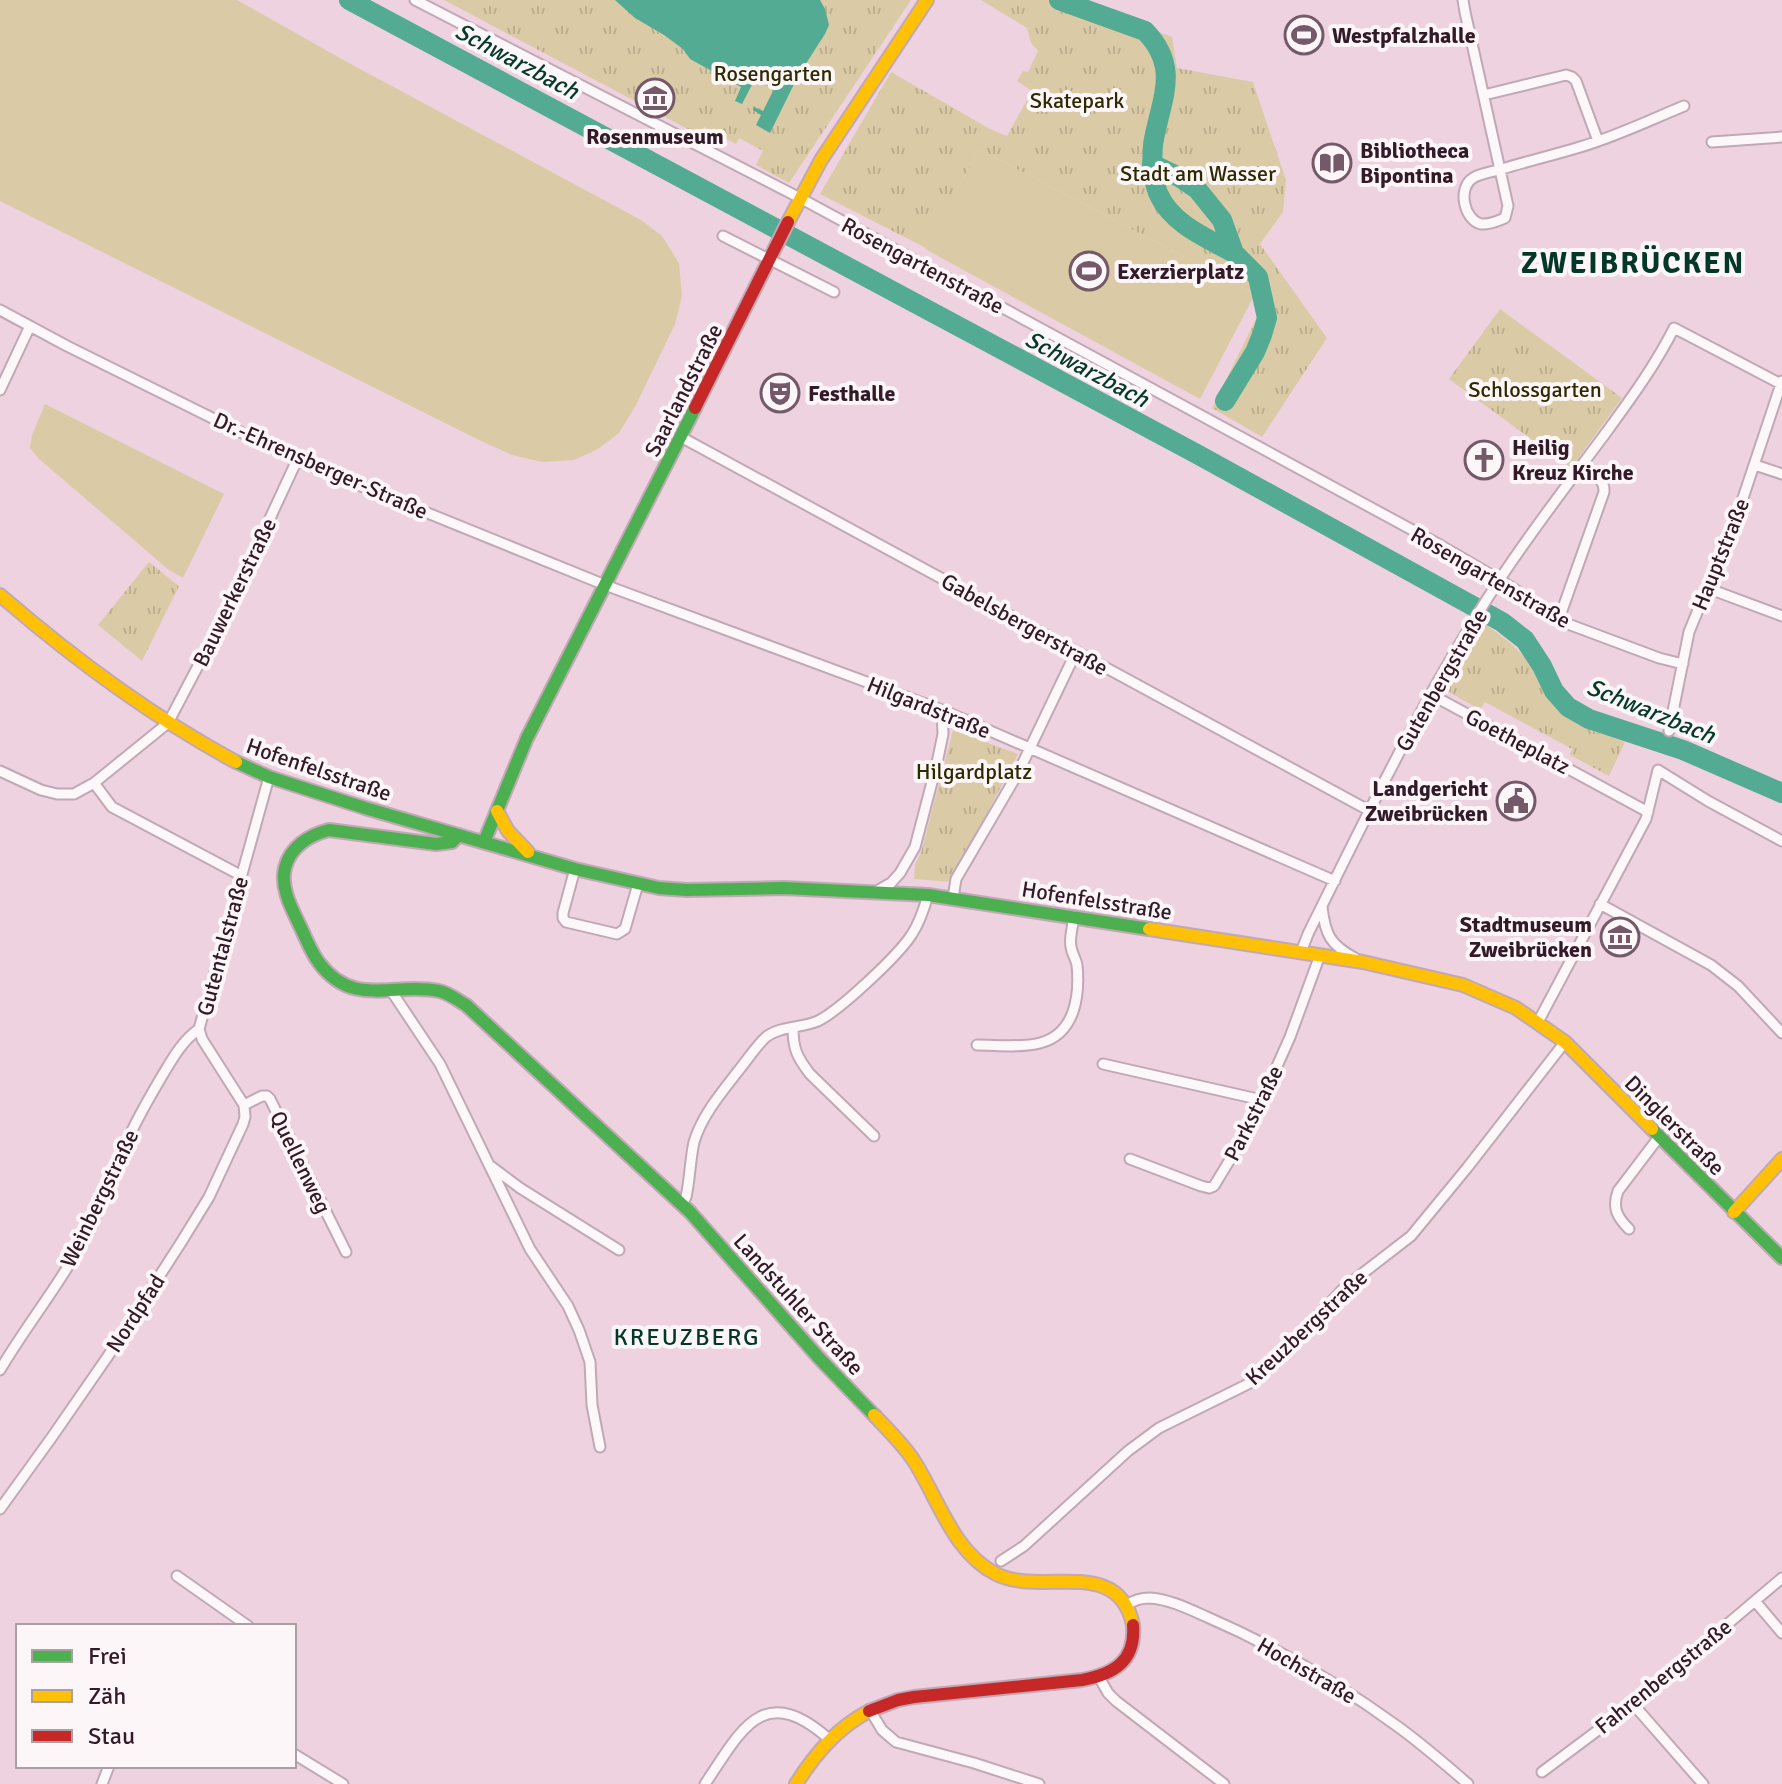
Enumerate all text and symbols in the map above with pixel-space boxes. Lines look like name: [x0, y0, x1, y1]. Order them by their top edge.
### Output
sports icon: Westpfalzhalle: [1283, 14, 1325, 56]
water label: Schwarzbach: [450, 16, 585, 106]
place label: Westpfalzhalle: [1332, 22, 1476, 49]
park label: Rosengarten: [714, 60, 832, 87]
museum icon: Rosenmuseum: [634, 77, 676, 119]
park label: Skatepark: [1030, 87, 1124, 114]
place label: Rosenmuseum: [586, 123, 724, 150]
place label: Bibliotheca Bipontina: [1360, 137, 1469, 189]
library icon: Bibliotheca Bipontina: [1311, 142, 1353, 184]
park label: Stadt am Wasser: [1120, 160, 1276, 187]
street label: Rosengartenstraße: [837, 211, 1009, 320]
district label: ZWEIBRÜCKEN: [1521, 245, 1745, 282]
sports icon: Exerzierplatz: [1068, 250, 1110, 292]
place label: Exerzierplatz: [1117, 258, 1244, 285]
street label: Saarlandstraße: [638, 319, 728, 461]
water label: Schwarzbach: [1020, 324, 1155, 414]
theatre icon: Festhalle: [759, 372, 801, 414]
park label: Schlossgarten: [1468, 376, 1602, 403]
place label: Festhalle: [808, 380, 895, 407]
street label: Dr.-Ehrensberger-Straße: [209, 406, 432, 525]
place label: Heilig Kreuz Kirche: [1512, 434, 1634, 486]
church icon: Heilig Kreuz Kirche: [1463, 439, 1505, 481]
street label: Hauptstraße: [1686, 494, 1755, 614]
street label: Bauwerkerstraße: [187, 513, 282, 671]
street label: Rosengartenstraße: [1406, 521, 1575, 634]
street label: Gabelsbergerstraße: [937, 567, 1113, 681]
street label: Gutenbergstraße: [1390, 604, 1493, 756]
street label: Hilgardstraße: [863, 670, 994, 744]
water label: Schwarzbach: [1583, 672, 1720, 751]
street label: Goetheplatz: [1461, 703, 1575, 780]
street label: Hofenfelsstraße: [243, 732, 395, 807]
park label: Hilgardplatz: [916, 758, 1032, 785]
place label: Landgericht Zweibrücken: [1365, 775, 1488, 827]
public building icon: Landgericht Zweibrücken: [1495, 780, 1537, 822]
street label: Gutentalstraße: [191, 873, 254, 1019]
street label: Hofenfelsstraße: [1020, 875, 1174, 926]
place label: Stadtmuseum Zweibrücken: [1460, 911, 1592, 963]
museum icon: Stadtmuseum Zweibrücken: [1599, 916, 1641, 958]
street label: Parkstraße: [1218, 1061, 1289, 1165]
street label: Dinglerstraße: [1619, 1070, 1730, 1181]
street label: Quellenweg: [264, 1107, 337, 1218]
street label: Weinbergstraße: [54, 1125, 144, 1272]
street label: Landstuhler Straße: [728, 1228, 869, 1381]
street label: Kreuzbergstraße: [1240, 1264, 1373, 1391]
street label: Nordpfad: [100, 1269, 171, 1357]
district label: KREUZBERG: [613, 1322, 761, 1352]
street label: Fahrenbergstraße: [1590, 1613, 1737, 1740]
legend: [16, 1624, 296, 1768]
street label: Hochstraße: [1252, 1631, 1361, 1710]
text: Frei: [88, 1641, 127, 1671]
text: Zäh: [88, 1681, 126, 1711]
text: Stau: [88, 1721, 135, 1751]

